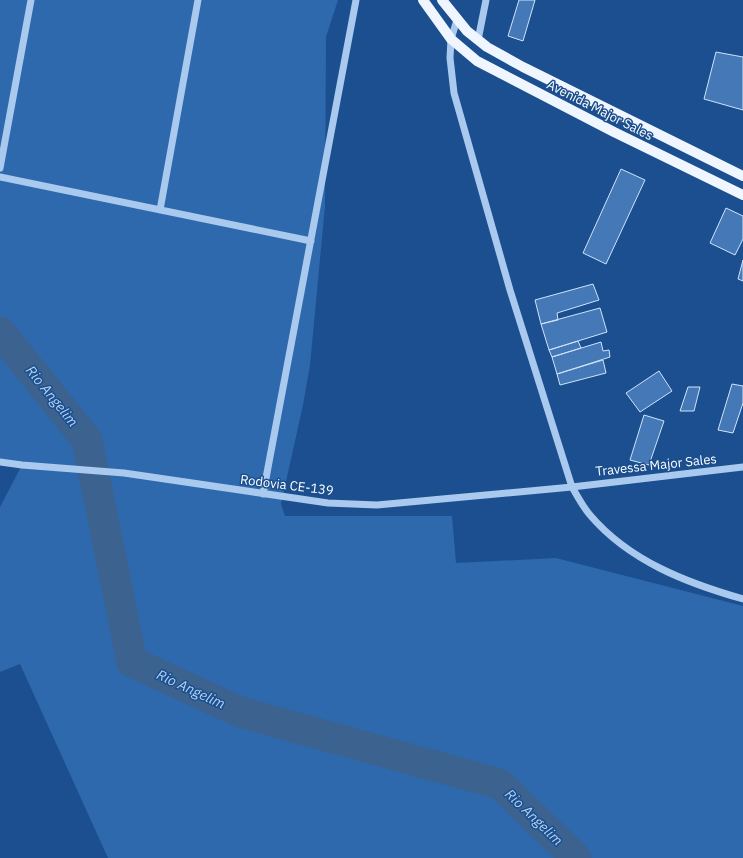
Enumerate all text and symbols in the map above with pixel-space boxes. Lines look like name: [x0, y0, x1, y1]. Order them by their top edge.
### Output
street label: Avenida Major Sales: [544, 76, 656, 144]
water label: Rio Angelim: [22, 362, 82, 430]
street label: Travessa Major Sales: [595, 450, 717, 480]
street label: Rodovia CE-139: [239, 471, 335, 499]
water label: Rio Angelim: [154, 665, 228, 713]
water label: Rio Angelim: [501, 785, 567, 849]

